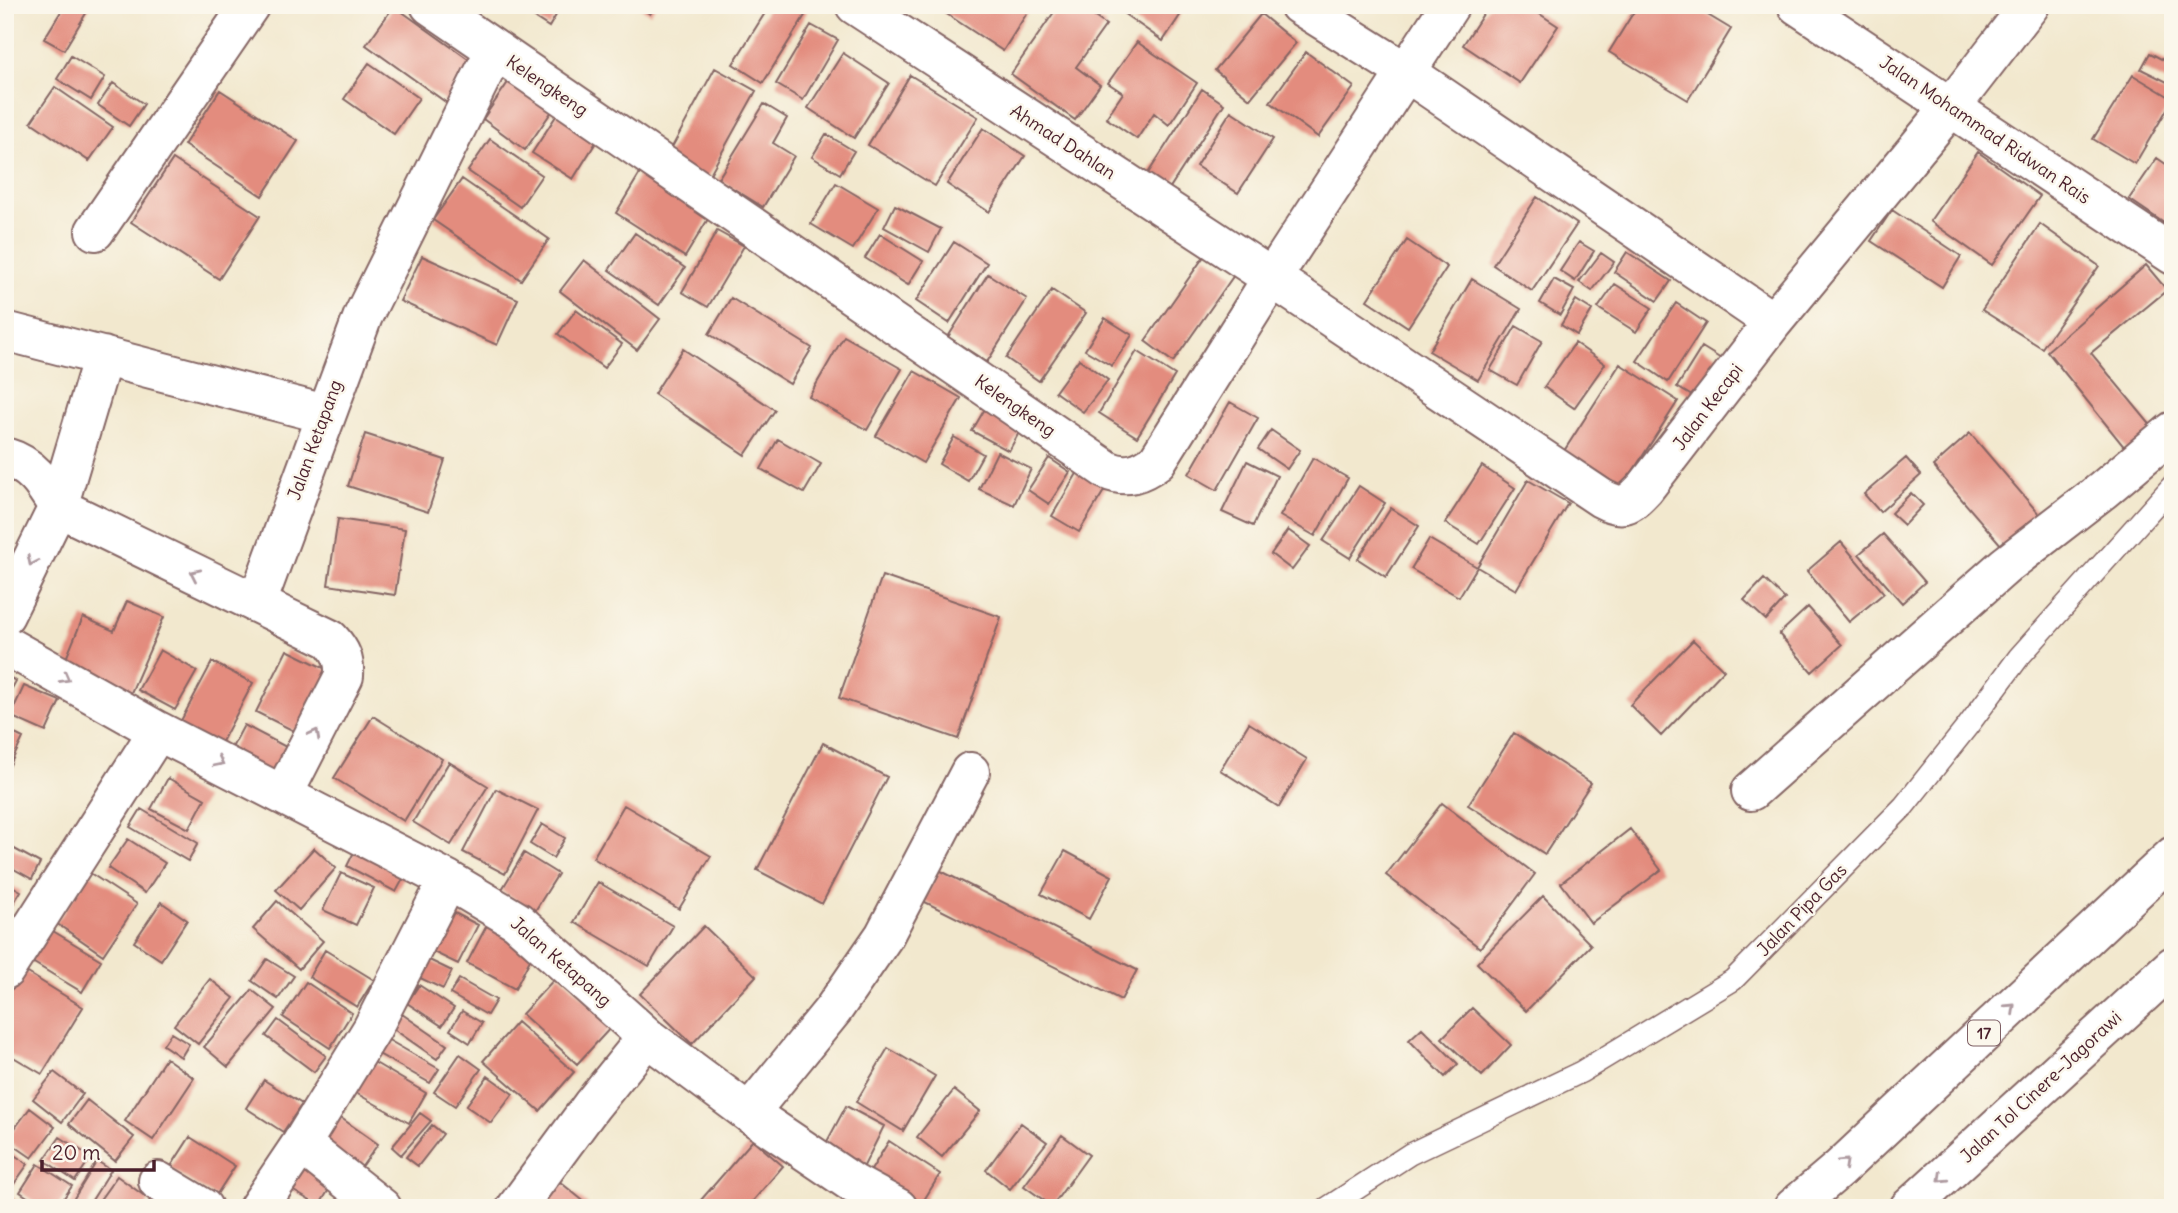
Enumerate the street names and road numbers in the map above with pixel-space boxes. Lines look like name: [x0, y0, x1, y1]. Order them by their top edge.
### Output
street label: Kelengkeng: [502, 50, 593, 121]
street label: Jalan Mohammad Ridwan Rais: [1875, 50, 2095, 209]
street label: Ahmad Dahlan: [1006, 99, 1120, 184]
street label: Jalan Kecapi: [1668, 359, 1748, 455]
street label: Kelengkeng: [970, 369, 1060, 442]
street label: Jalan Ketapang: [282, 377, 347, 503]
street label: Jalan Pipa Gas: [1752, 859, 1851, 961]
street label: Jalan Ketapang: [506, 912, 616, 1012]
street label: Jalan Tol Cinere–Jagorawi: [1955, 1006, 2126, 1167]
road number: 17: [1968, 1021, 2000, 1046]

